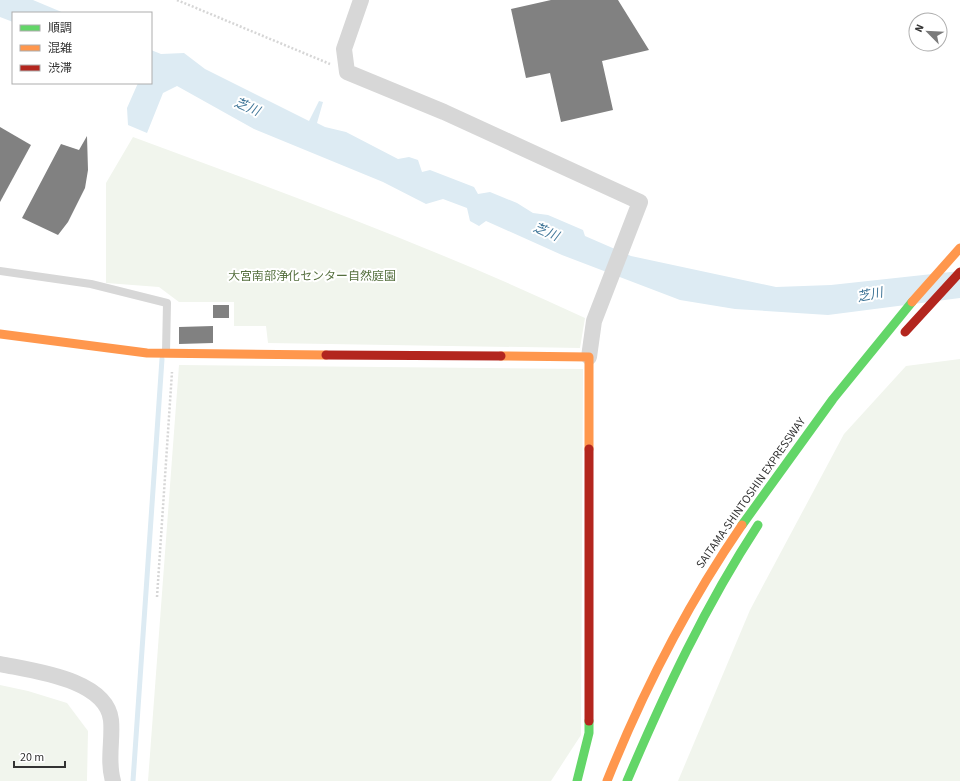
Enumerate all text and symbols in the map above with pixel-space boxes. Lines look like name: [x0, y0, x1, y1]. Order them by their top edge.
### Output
legend: [12, 12, 152, 84]
north arrow: [908, 12, 948, 52]
text: 順調: [48, 20, 72, 37]
text: N: [911, 22, 928, 35]
text: 混雑: [48, 40, 72, 57]
text: 渋滞: [48, 60, 72, 77]
water label: 芝川: [232, 94, 264, 121]
water label: 芝川: [531, 219, 563, 246]
park label: 大宮南部浄化センター自然庭園: [228, 268, 396, 285]
water label: 芝川: [855, 283, 887, 307]
street label: SAITAMA-SHINTOSHIN EXPRESSWAY: [692, 414, 810, 572]
scale bar: [14, 743, 65, 769]
text: 20 m: [20, 749, 44, 766]

